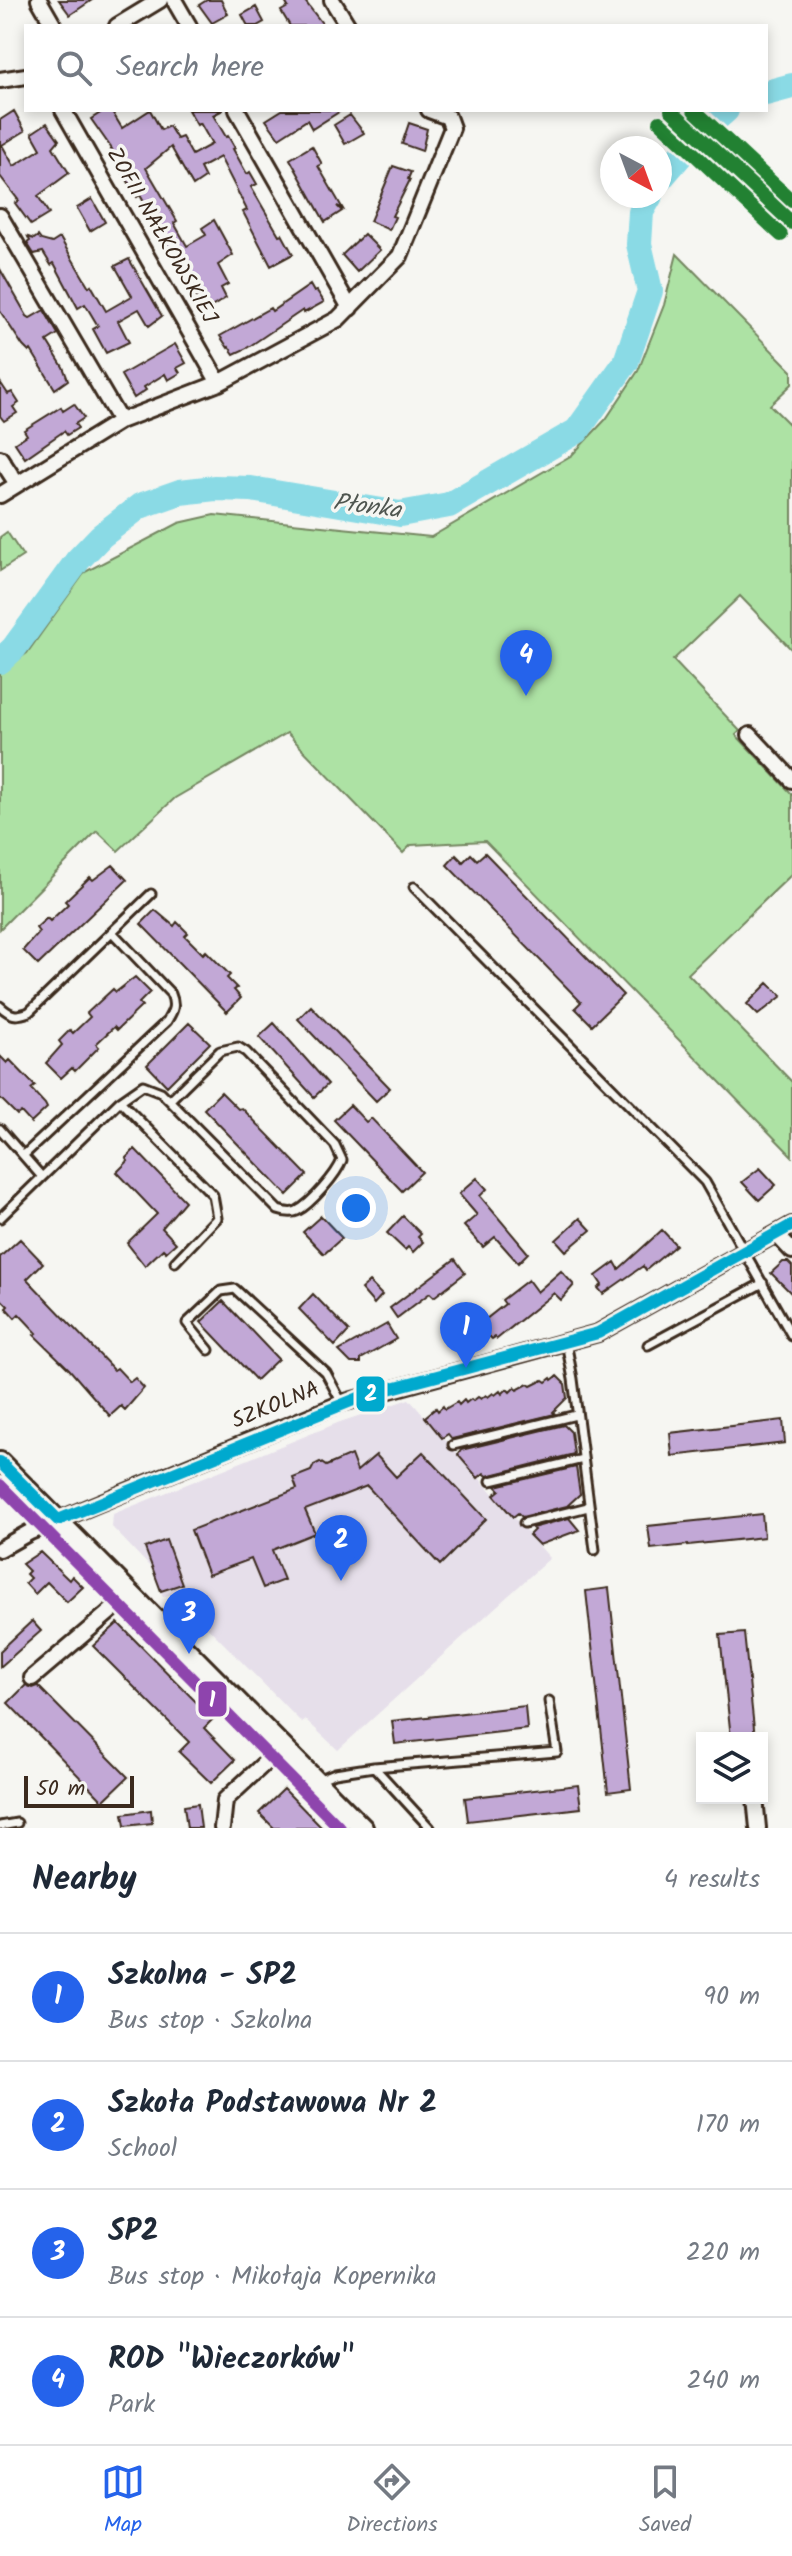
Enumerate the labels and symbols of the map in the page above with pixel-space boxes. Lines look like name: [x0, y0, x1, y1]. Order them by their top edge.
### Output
north arrow: [600, 136, 672, 208]
street label: ZOFII NAŁKOWSKIEJ: [96, 141, 226, 332]
water label: Płonka: [331, 484, 405, 531]
pin: 4: [500, 630, 552, 696]
your location: [336, 1188, 376, 1228]
pin: 1: [440, 1302, 492, 1368]
street label: SZKOLNA: [227, 1373, 325, 1439]
line badge: 2: [355, 1375, 386, 1413]
text: 2: [365, 1378, 377, 1413]
pin: 2: [315, 1515, 367, 1581]
pin: 3: [163, 1588, 215, 1654]
line badge: 1: [197, 1680, 228, 1718]
text: 1: [209, 1684, 216, 1719]
scale bar: [24, 1772, 134, 1808]

